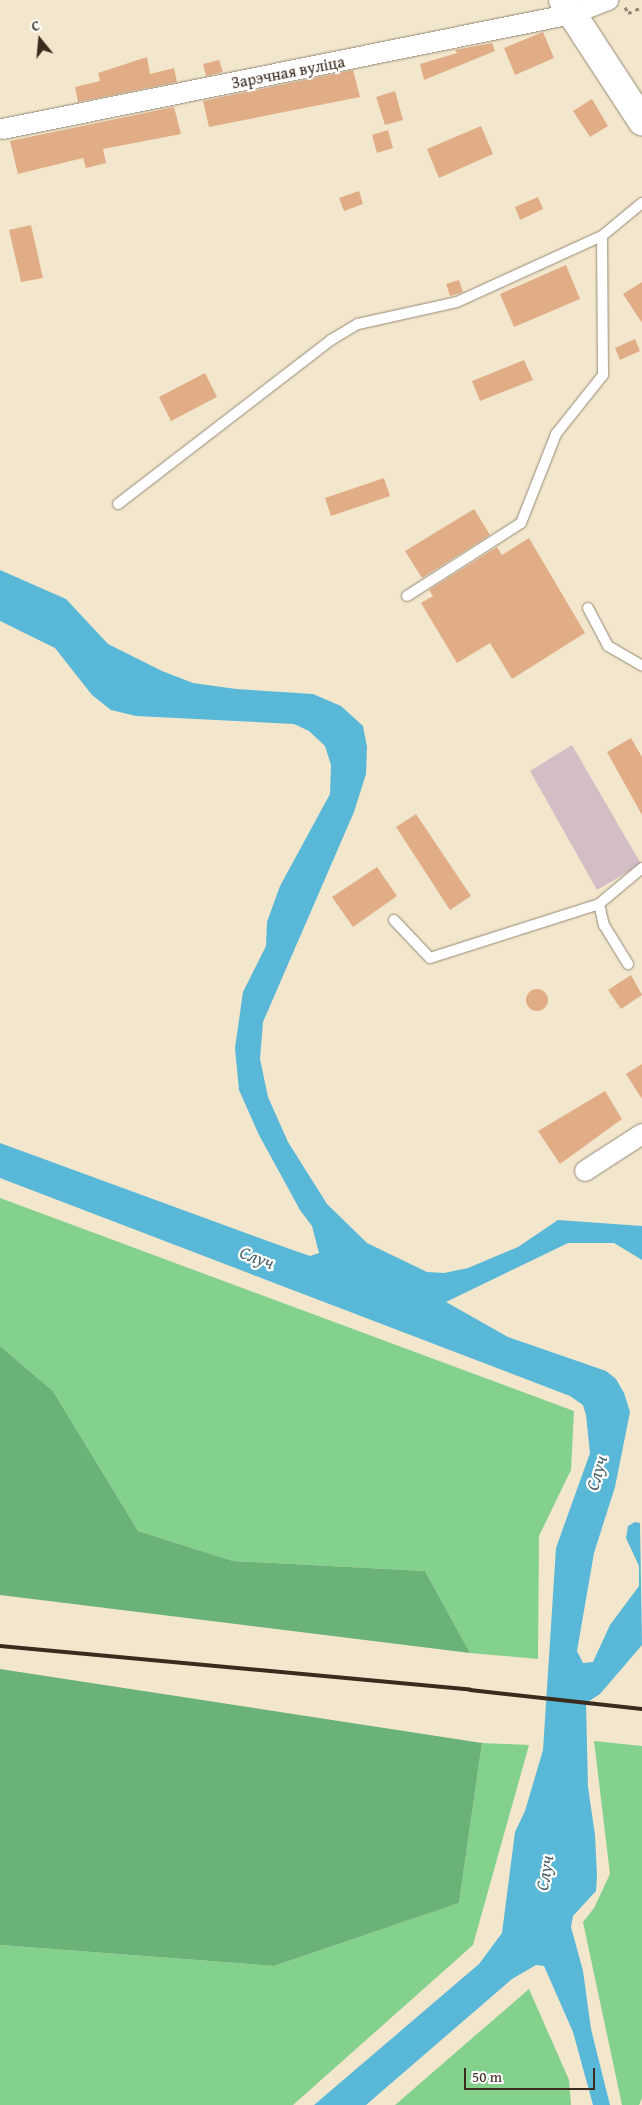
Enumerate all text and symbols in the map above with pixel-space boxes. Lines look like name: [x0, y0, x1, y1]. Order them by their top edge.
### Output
north arrow: [15, 15, 65, 65]
text: С: [29, 15, 42, 36]
street label: Зарэчная вуліца: [230, 52, 346, 92]
water label: Случ: [237, 1242, 277, 1274]
water label: Случ: [582, 1453, 612, 1493]
water label: Случ: [532, 1854, 558, 1892]
scale bar: [467, 2058, 598, 2090]
text: 50 m: [472, 2066, 502, 2087]

